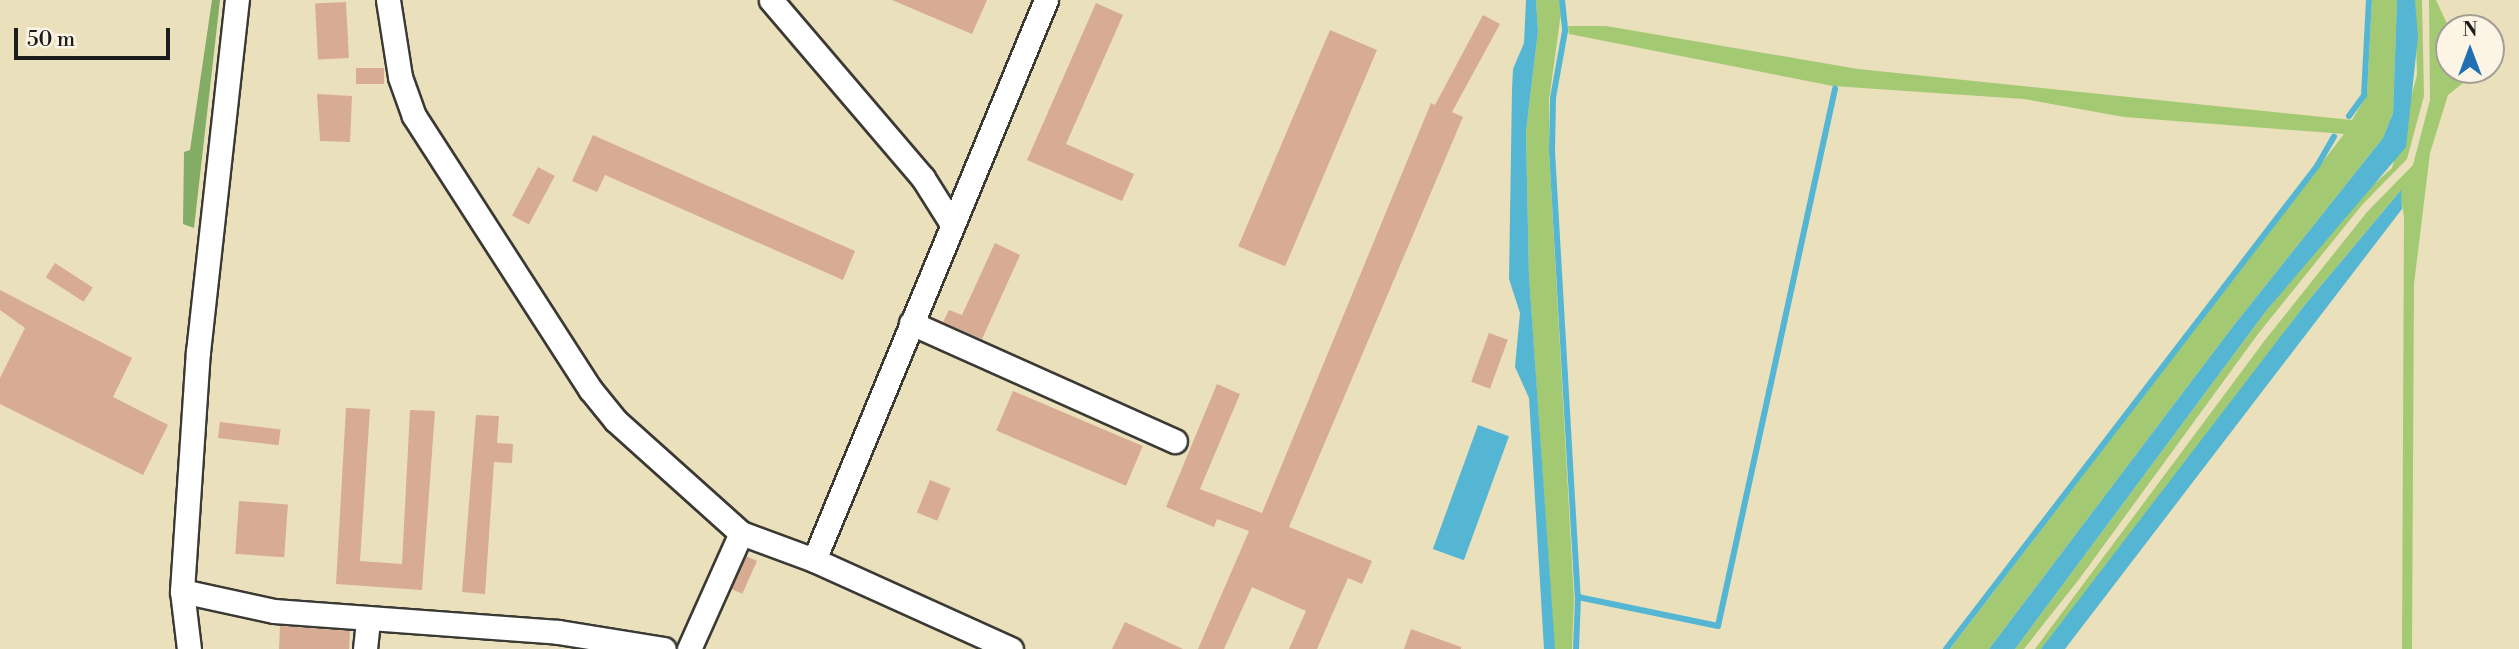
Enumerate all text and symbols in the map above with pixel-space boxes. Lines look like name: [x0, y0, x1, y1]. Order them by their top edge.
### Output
scale bar: [18, 14, 173, 58]
north arrow: [2435, 14, 2505, 84]
text: N: [2462, 18, 2478, 42]
text: 50 m: [27, 27, 75, 53]

